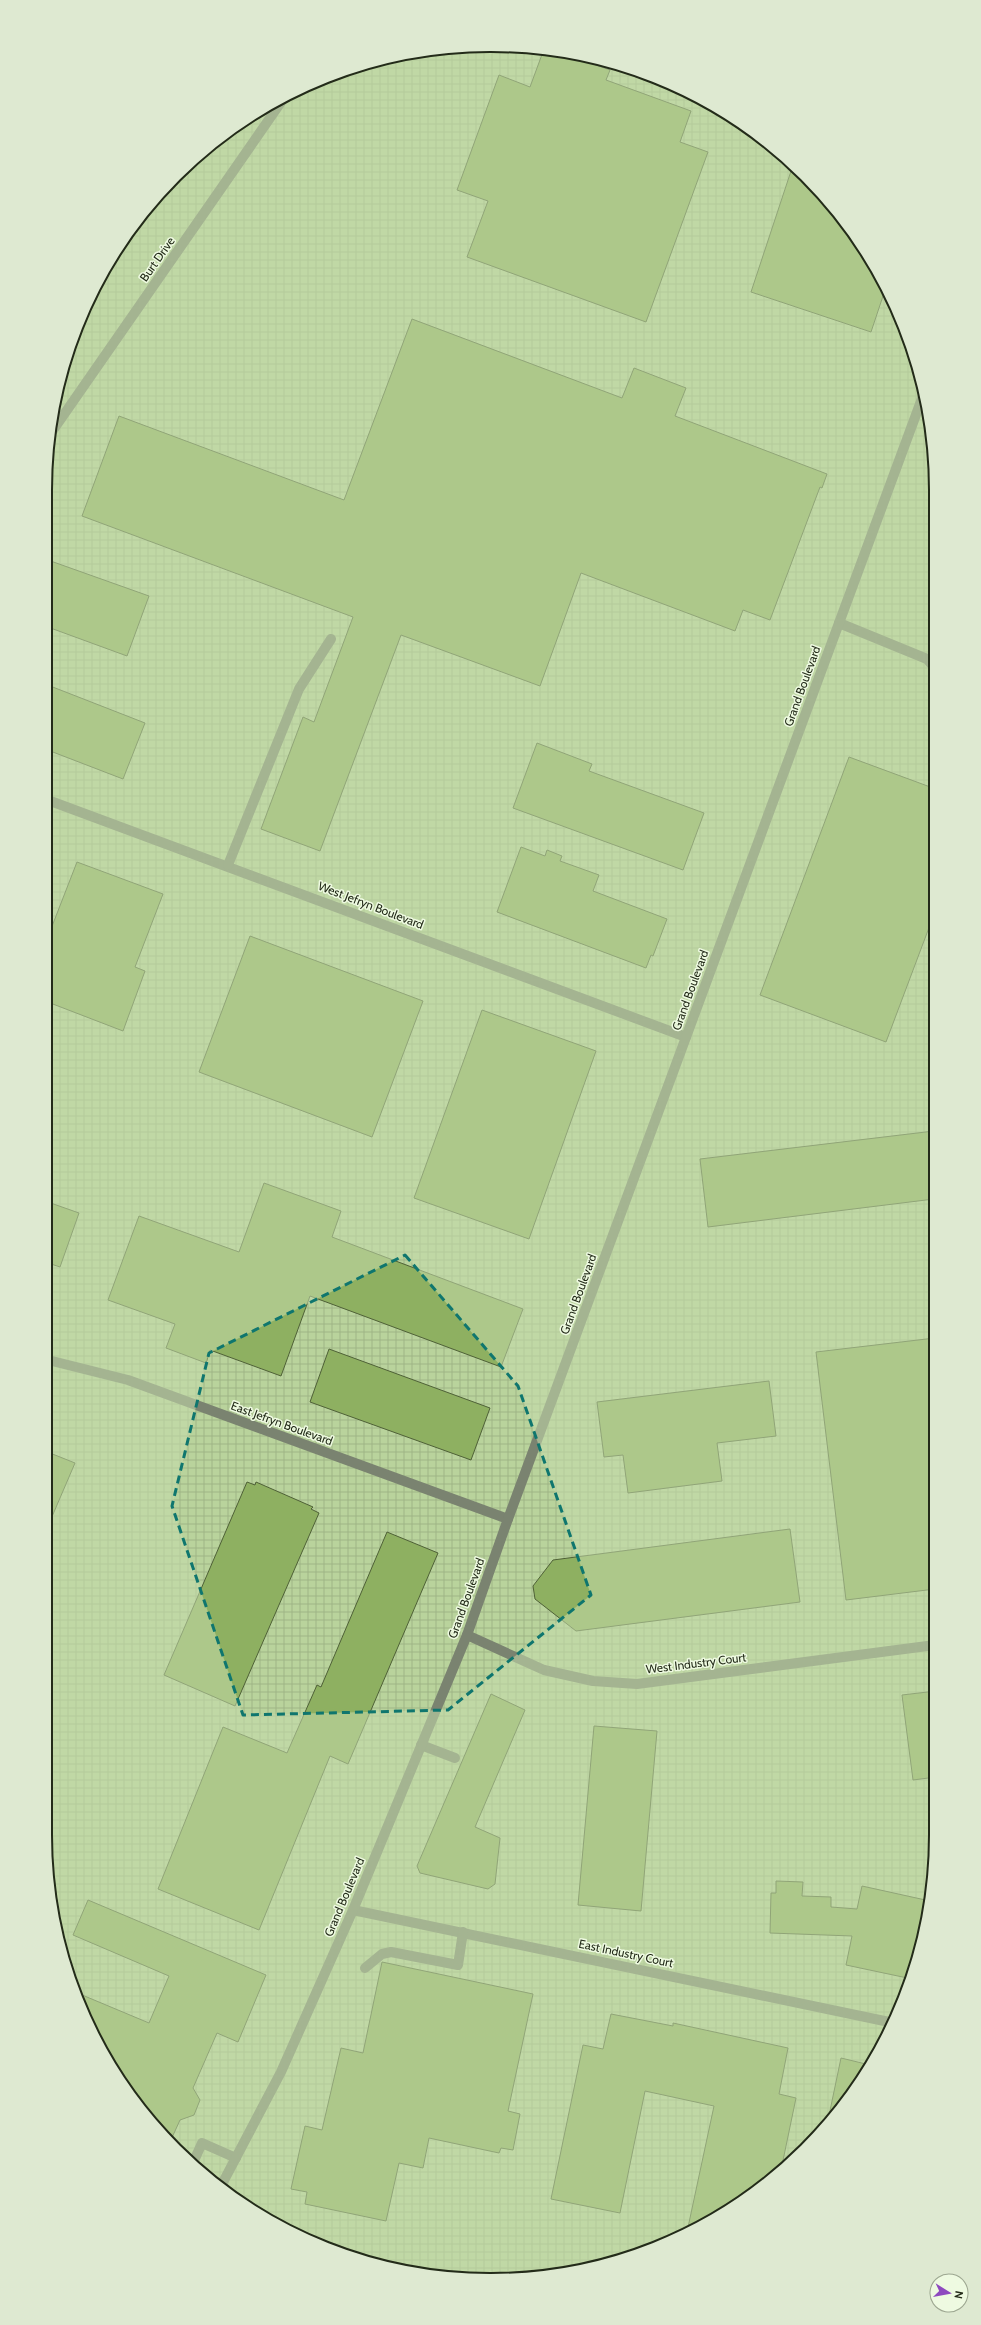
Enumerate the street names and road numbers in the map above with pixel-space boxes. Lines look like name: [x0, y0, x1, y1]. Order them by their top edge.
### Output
street label: Burt Drive: [136, 234, 178, 284]
street label: Grand Boulevard: [781, 644, 823, 728]
street label: West Jefryn Boulevard: [316, 878, 426, 932]
street label: Grand Boulevard: [669, 948, 711, 1032]
street label: Grand Boulevard: [557, 1252, 599, 1336]
street label: East Jefryn Boulevard: [229, 1398, 335, 1448]
street label: Grand Boulevard: [445, 1556, 487, 1640]
street label: West Industry Court: [645, 1649, 747, 1677]
street label: Grand Boulevard: [321, 1855, 367, 1939]
street label: East Industry Court: [577, 1936, 675, 1970]

